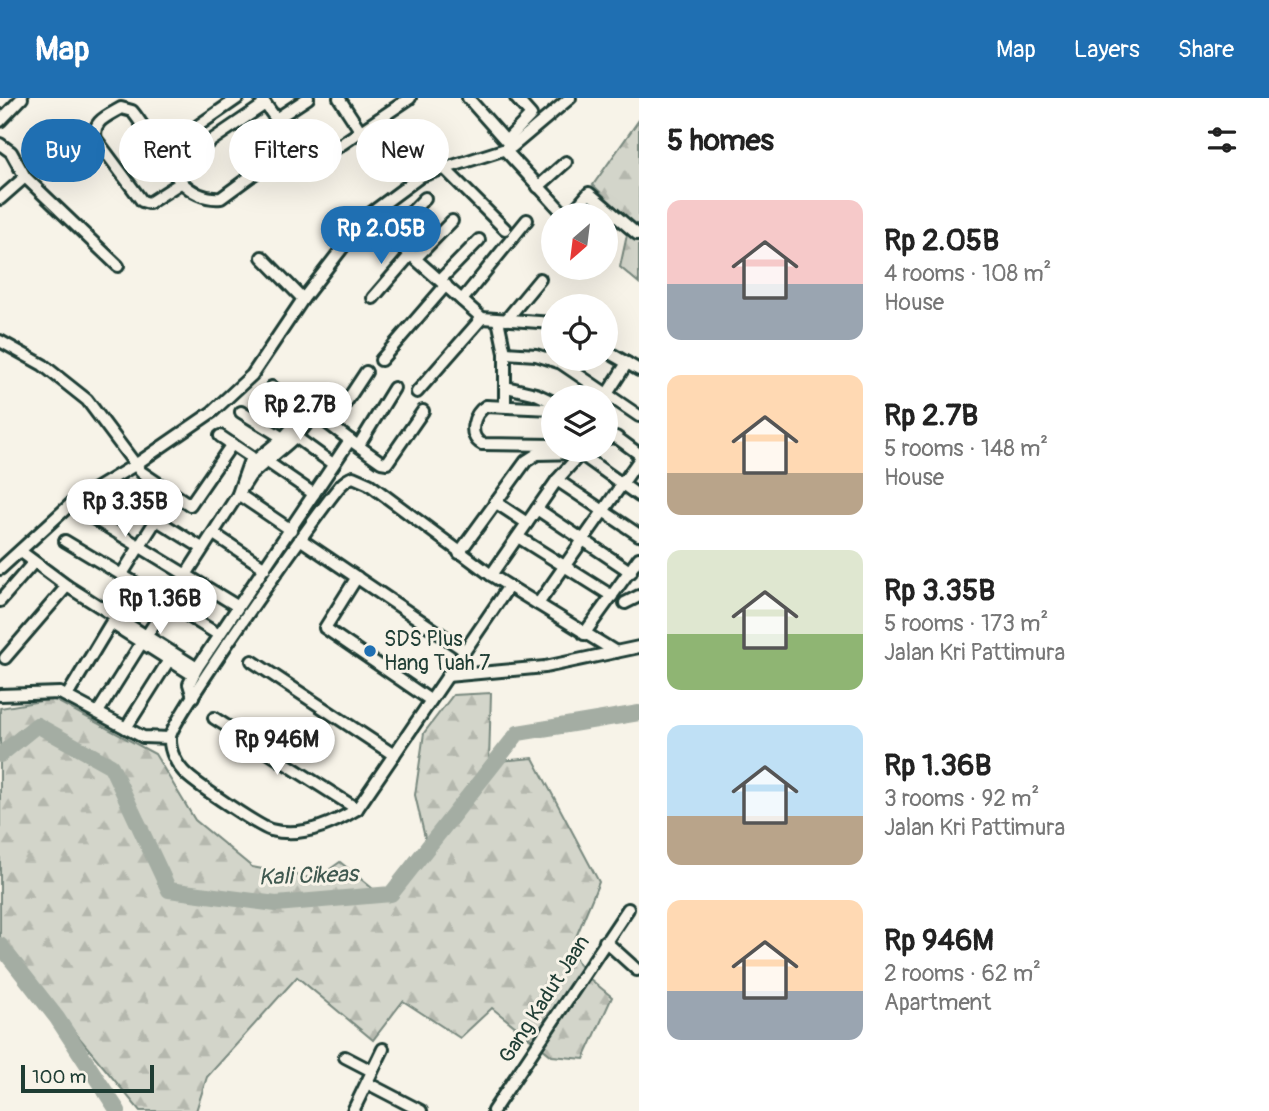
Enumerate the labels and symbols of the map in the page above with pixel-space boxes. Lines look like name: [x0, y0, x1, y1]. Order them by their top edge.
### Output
north arrow: [541, 203, 618, 280]
pin: Rp 2.05B: [309, 206, 453, 266]
pin: Rp 2.7B: [235, 382, 365, 442]
pin: Rp 3.35B: [53, 480, 197, 539]
pin: Rp 1.36B: [88, 576, 232, 636]
place label: SDS Plus Hang Tuah 7: [384, 626, 490, 677]
marker: SDS Plus Hang Tuah 7: [362, 643, 378, 659]
pin: Rp 946M: [212, 718, 342, 777]
water label: Kali Cikeas: [258, 859, 361, 892]
street label: Gang Kadut Jaan: [493, 930, 596, 1068]
scale bar: [21, 1062, 154, 1094]

